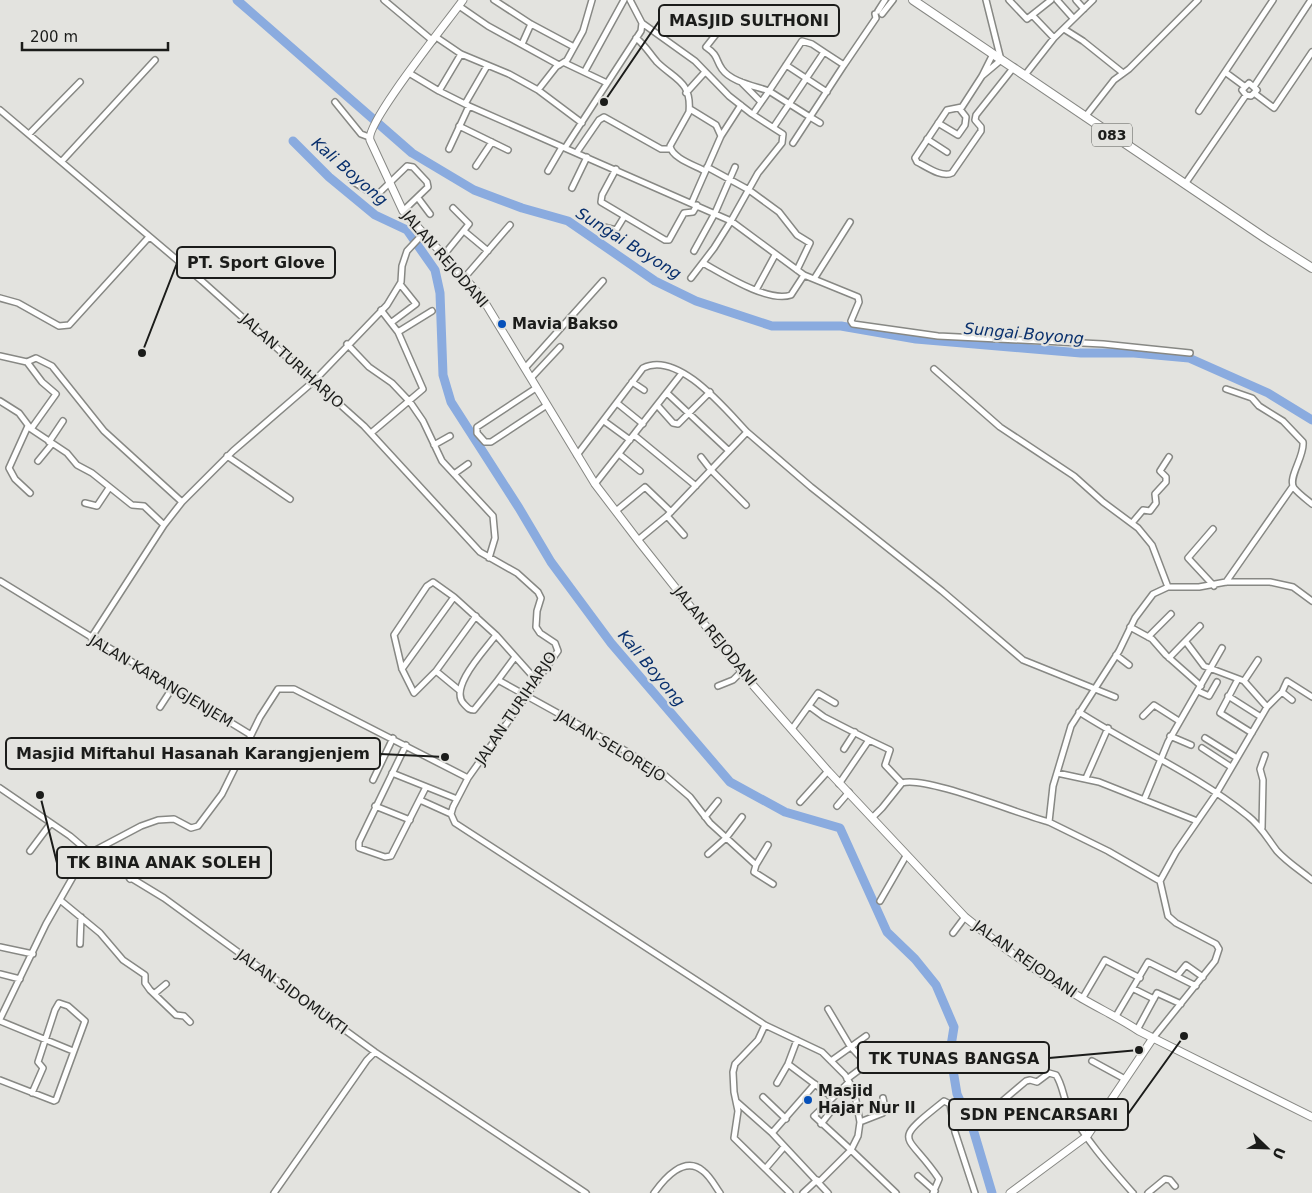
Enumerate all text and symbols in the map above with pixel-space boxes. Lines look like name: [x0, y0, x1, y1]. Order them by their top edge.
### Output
callout: MASJID SULTHONI: [659, 5, 839, 36]
text: MASJID SULTHONI: [669, 11, 829, 30]
scale bar: [22, 20, 169, 52]
text: 200 m: [30, 28, 78, 46]
road number: 083: [1092, 124, 1132, 146]
water label: Kali Boyong: [308, 133, 391, 209]
water label: Sungai Boyong: [573, 204, 685, 283]
street label: JALAN REJODANI: [397, 206, 492, 311]
callout: PT. Sport Glove: [177, 247, 335, 278]
text: PT. Sport Glove: [187, 253, 325, 272]
street label: JALAN TURIHARJO: [236, 309, 347, 412]
place label: Mavia Bakso: [512, 315, 618, 333]
marker: Mavia Bakso: [496, 318, 508, 330]
water label: Sungai Boyong: [963, 319, 1085, 348]
street label: JALAN REJODANI: [669, 582, 761, 689]
water label: Kali Boyong: [614, 626, 689, 710]
street label: JALAN KARANGJENJEM: [85, 631, 236, 731]
street label: JALAN TURIHARJO: [471, 648, 561, 769]
street label: JALAN SELOREJO: [552, 706, 669, 786]
callout: Masjid Miftahul Hasanah Karangjenjem: [6, 738, 380, 769]
text: Masjid Miftahul Hasanah Karangjenjem: [16, 744, 370, 763]
callout: TK BINA ANAK SOLEH: [57, 847, 271, 878]
text: TK BINA ANAK SOLEH: [67, 853, 261, 872]
street label: JALAN REJODANI: [969, 916, 1080, 1002]
street label: JALAN SIDOMUKTI: [232, 945, 351, 1038]
callout: TK TUNAS BANGSA: [858, 1042, 1049, 1073]
text: TK TUNAS BANGSA: [869, 1049, 1040, 1068]
place label: Masjid Hajar Nur II: [818, 1082, 916, 1117]
marker: Masjid Hajar Nur II: [802, 1094, 814, 1106]
callout: SDN PENCARSARI: [949, 1099, 1128, 1130]
text: SDN PENCARSARI: [960, 1105, 1118, 1124]
north arrow: [1242, 1123, 1292, 1173]
text: U: [1269, 1145, 1289, 1161]

